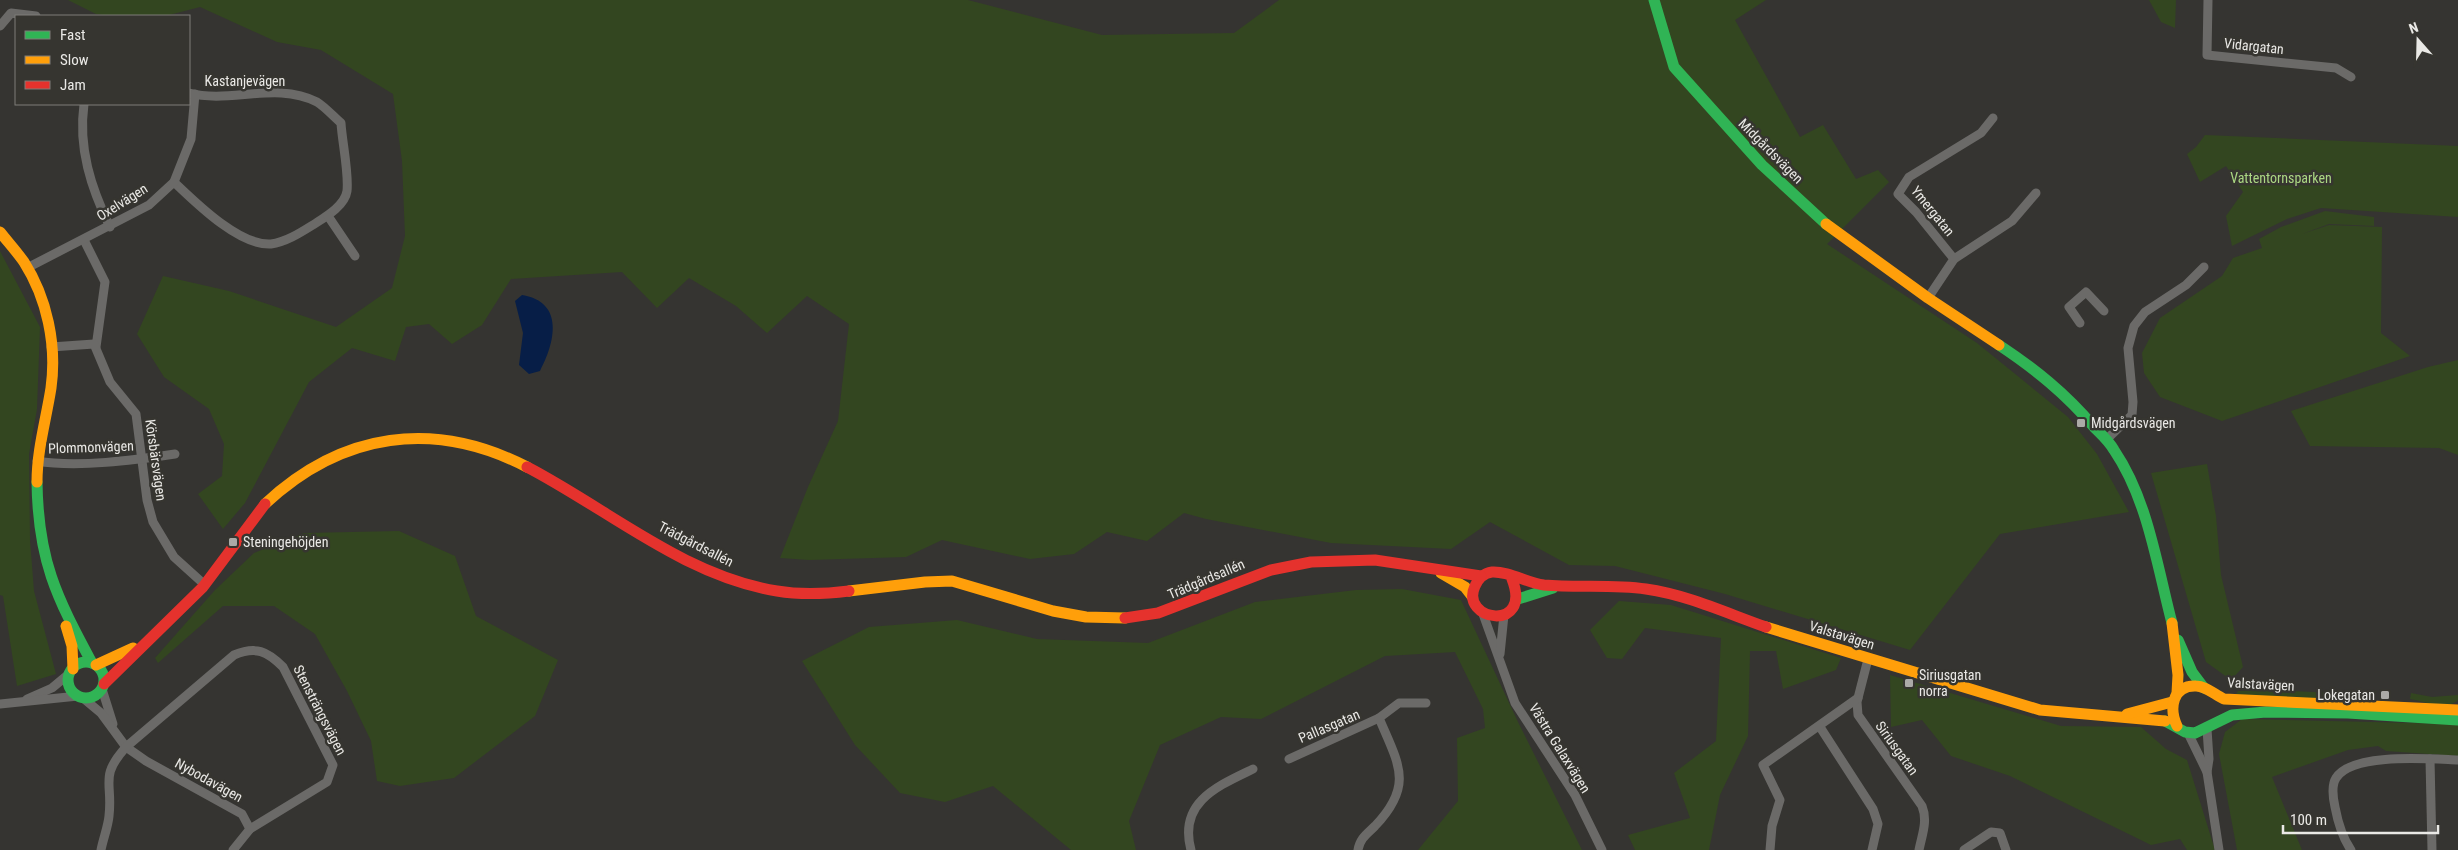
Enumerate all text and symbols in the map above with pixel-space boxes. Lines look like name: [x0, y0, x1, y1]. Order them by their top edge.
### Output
legend: [15, 15, 190, 105]
north arrow: [2393, 15, 2443, 65]
text: N: [2407, 19, 2420, 37]
text: Fast: [60, 26, 85, 44]
street label: Vidargatan: [2223, 35, 2285, 57]
text: Slow: [60, 51, 89, 69]
street label: Kastanjevägen: [205, 73, 285, 89]
text: Jam: [60, 76, 86, 94]
street label: Midgårdsvägen: [1735, 115, 1807, 187]
park label: Vattentornsparken: [2230, 170, 2332, 186]
street label: Oxelvägen: [94, 180, 150, 224]
street label: Ymergatan: [1908, 183, 1958, 239]
place label: Midgårdsvägen: [2091, 415, 2176, 431]
marker: Midgårdsvägen: [2075, 417, 2087, 429]
street label: Körsbärsvägen: [142, 418, 170, 502]
street label: Plommonvägen: [48, 438, 134, 456]
street label: Trädgårdsallén: [656, 518, 736, 570]
place label: Steningehöjden: [243, 534, 328, 550]
marker: Steningehöjden: [227, 536, 239, 548]
street label: Trädgårdsallén: [1165, 556, 1247, 602]
street label: Valstavägen: [1807, 617, 1877, 653]
street label: Stensträngsvägen: [290, 662, 350, 758]
place label: Siriusgatan norra: [1919, 667, 1981, 699]
street label: Valstavägen: [2227, 674, 2295, 694]
marker: Siriusgatan norra: [1903, 677, 1915, 689]
place label: Lokegatan: [2317, 687, 2375, 703]
marker: Lokegatan: [2379, 689, 2391, 701]
street label: Västra Galaxvägen: [1526, 700, 1594, 796]
street label: Pallasgatan: [1296, 706, 1362, 746]
street label: Siriusgatan: [1872, 718, 1922, 778]
street label: Nybodavägen: [172, 755, 246, 805]
scale bar: [2283, 802, 2438, 834]
text: 100 m: [2290, 811, 2327, 829]

